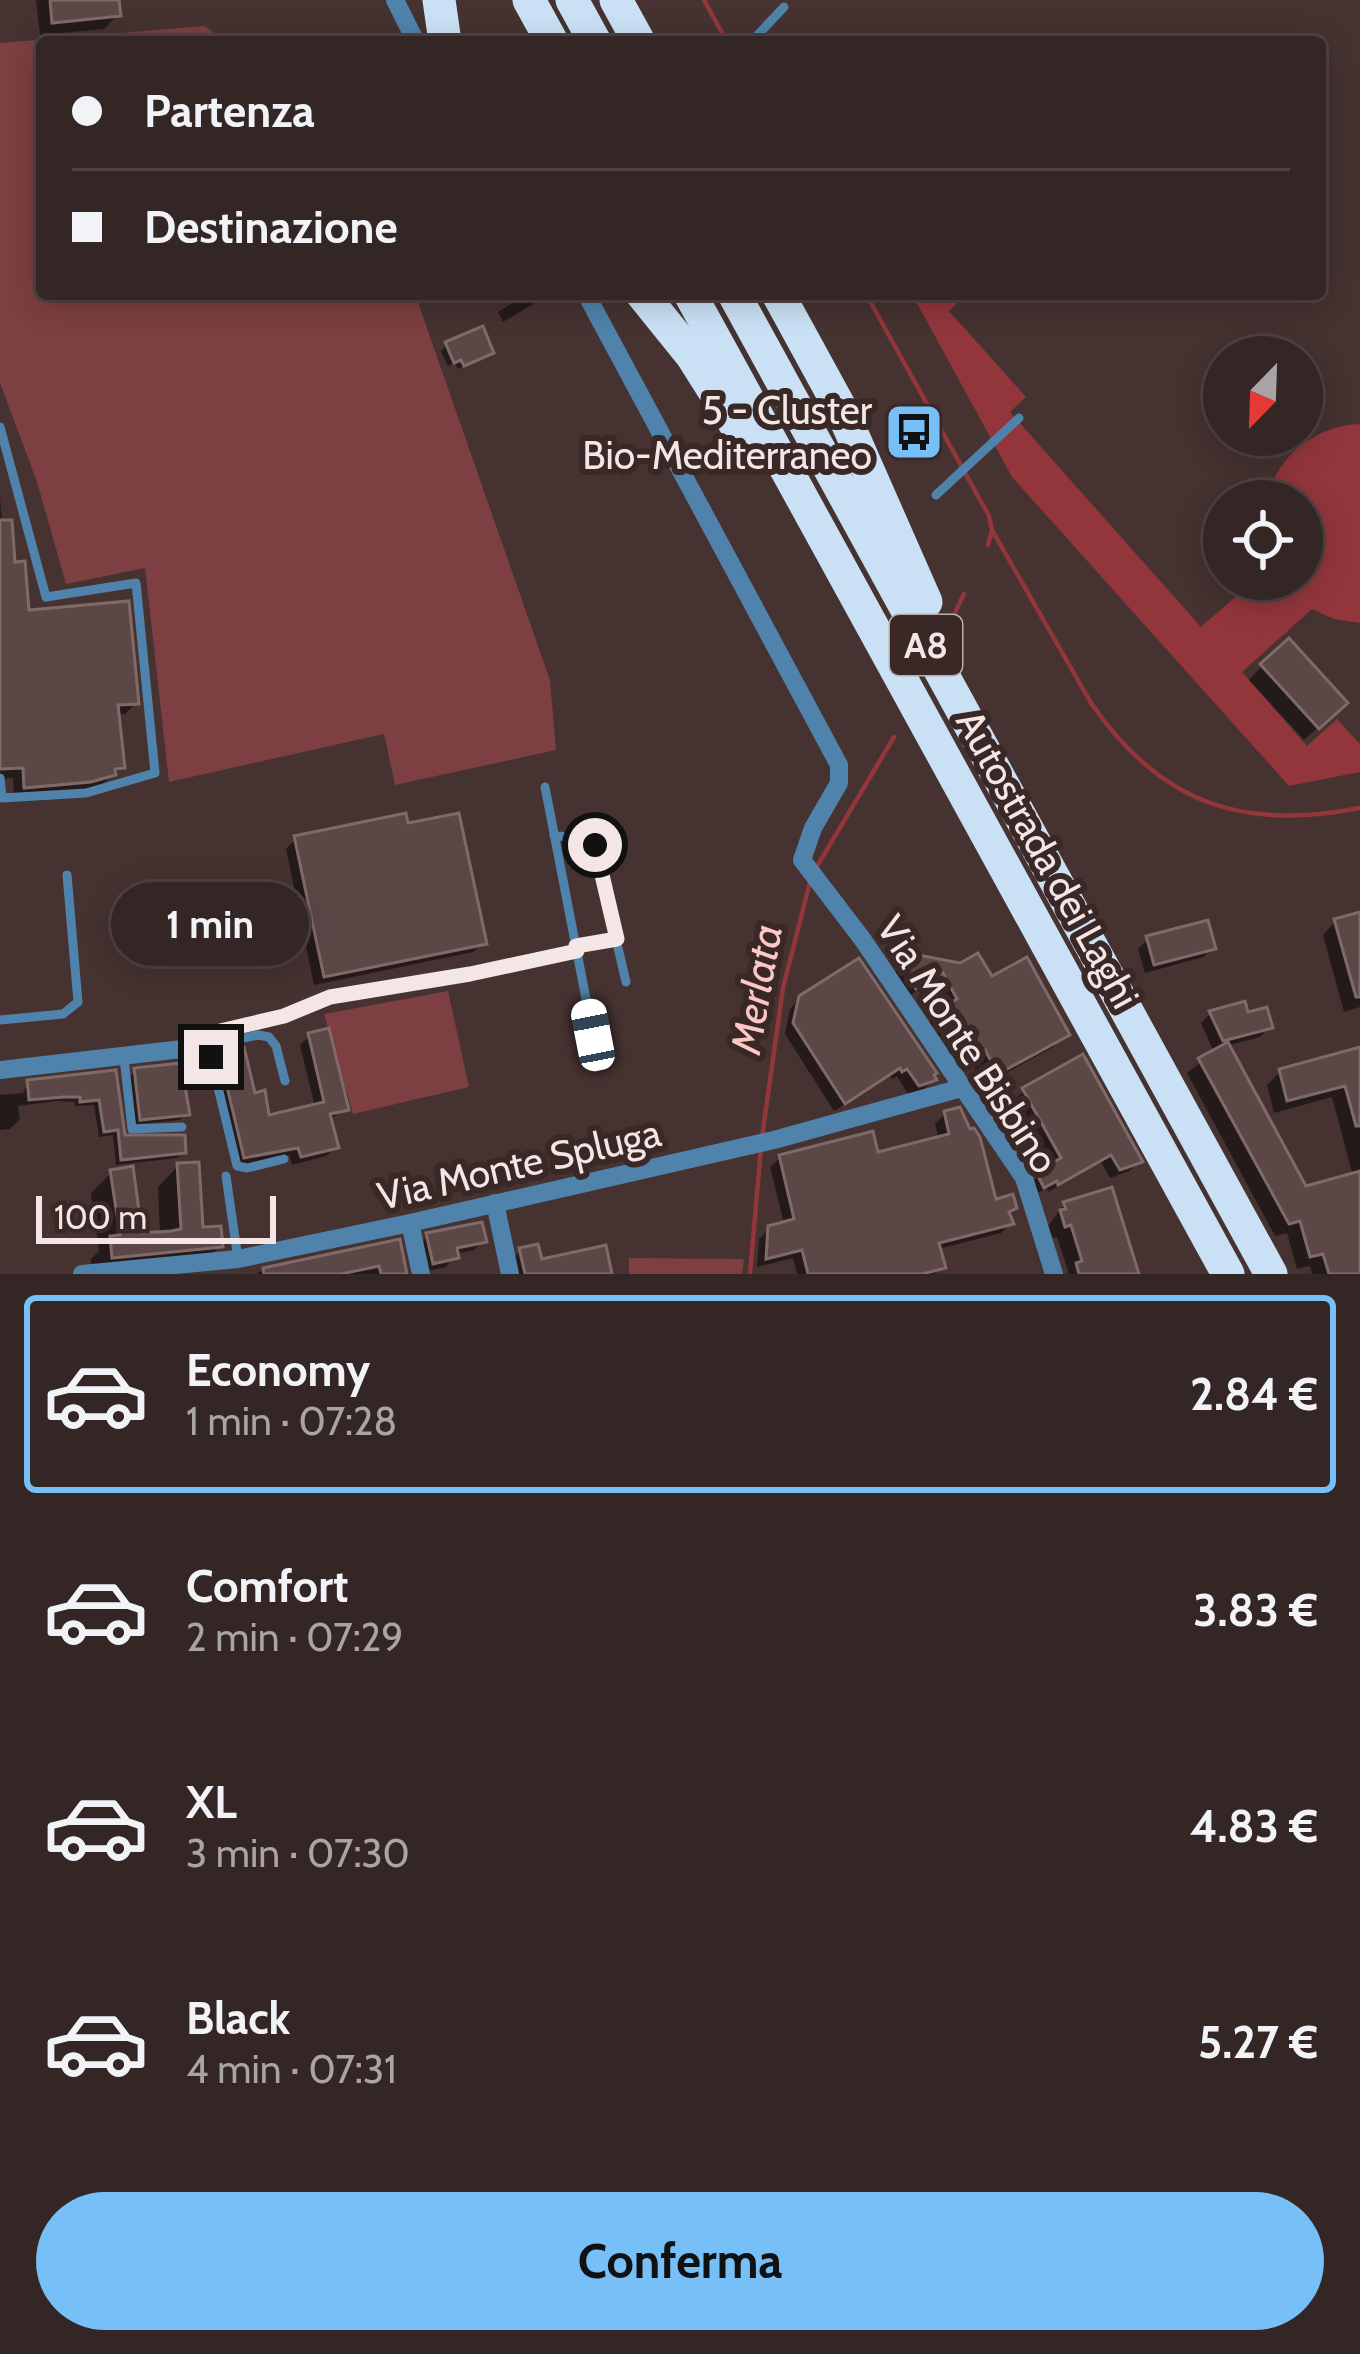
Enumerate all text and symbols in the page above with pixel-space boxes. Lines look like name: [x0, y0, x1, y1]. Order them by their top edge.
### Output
text: Partenza: [144, 84, 315, 138]
text: Destinazione: [144, 200, 398, 254]
north arrow: [1203, 336, 1323, 456]
map controls: [1203, 336, 1323, 600]
place label: 5 - Cluster Bio-Mediterraneo: [582, 386, 873, 479]
bus stop icon: 5 - Cluster Bio-Mediterraneo: [883, 401, 945, 463]
button: locate: [1203, 480, 1323, 600]
road number: A8: [890, 615, 962, 675]
street label: Autostrada dei Laghi: [946, 702, 1150, 1016]
route start: [568, 818, 622, 872]
callout: 1 min: [112, 883, 310, 967]
text: 1 min: [166, 900, 254, 948]
street label: Via Monte Bisbino: [867, 906, 1069, 1182]
water label: Merlata: [719, 920, 793, 1059]
car: [568, 996, 618, 1074]
route end: [184, 1030, 238, 1084]
street label: Via Monte Spluga: [373, 1108, 666, 1220]
scale bar: [36, 1190, 276, 1243]
text: 100 m: [54, 1197, 147, 1237]
icon: car: [42, 1340, 150, 1448]
text: Economy: [186, 1343, 370, 1397]
text: 2.84 €: [1190, 1367, 1318, 1421]
text: 1 min · 07:28: [186, 1397, 397, 1445]
icon: car: [42, 1556, 150, 1664]
text: Comfort: [186, 1559, 349, 1613]
text: 3.83 €: [1193, 1583, 1318, 1637]
text: 2 min · 07:29: [186, 1613, 403, 1661]
icon: car: [42, 1772, 150, 1880]
text: XL: [186, 1775, 237, 1829]
text: 4.83 €: [1190, 1799, 1318, 1853]
text: 3 min · 07:30: [186, 1829, 410, 1877]
icon: car: [42, 1988, 150, 2096]
text: Black: [186, 1991, 290, 2045]
text: 5.27 €: [1198, 2015, 1318, 2069]
text: 4 min · 07:31: [186, 2045, 397, 2093]
button: Conferma: [36, 2192, 1324, 2330]

